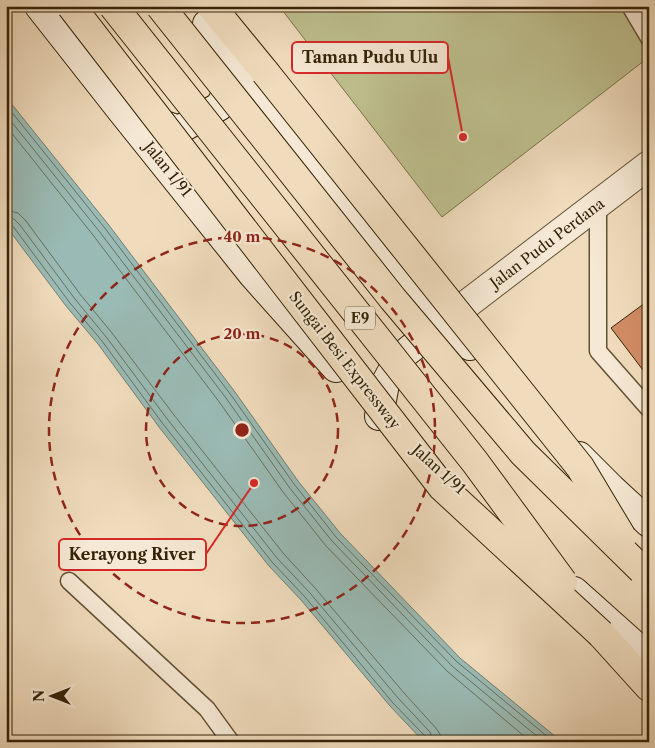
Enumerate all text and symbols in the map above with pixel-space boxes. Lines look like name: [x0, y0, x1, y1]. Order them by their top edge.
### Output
callout: Taman Pudu Ulu: [292, 42, 448, 73]
text: Taman Pudu Ulu: [302, 47, 439, 67]
street label: Jalan 1/91: [139, 136, 196, 201]
street label: Jalan Pudu Perdana: [484, 194, 608, 294]
text: 40 m: [223, 227, 261, 246]
street label: Sungai Besi Expressway: [285, 287, 405, 433]
road number: E9: [345, 306, 375, 330]
text: 20 m: [223, 324, 261, 343]
centre of rings: [233, 421, 251, 439]
street label: Jalan 1/91: [407, 439, 470, 498]
callout: Kerayong River: [59, 539, 206, 570]
text: Kerayong River: [68, 544, 196, 564]
north arrow: [28, 670, 78, 720]
text: N: [30, 690, 48, 702]

